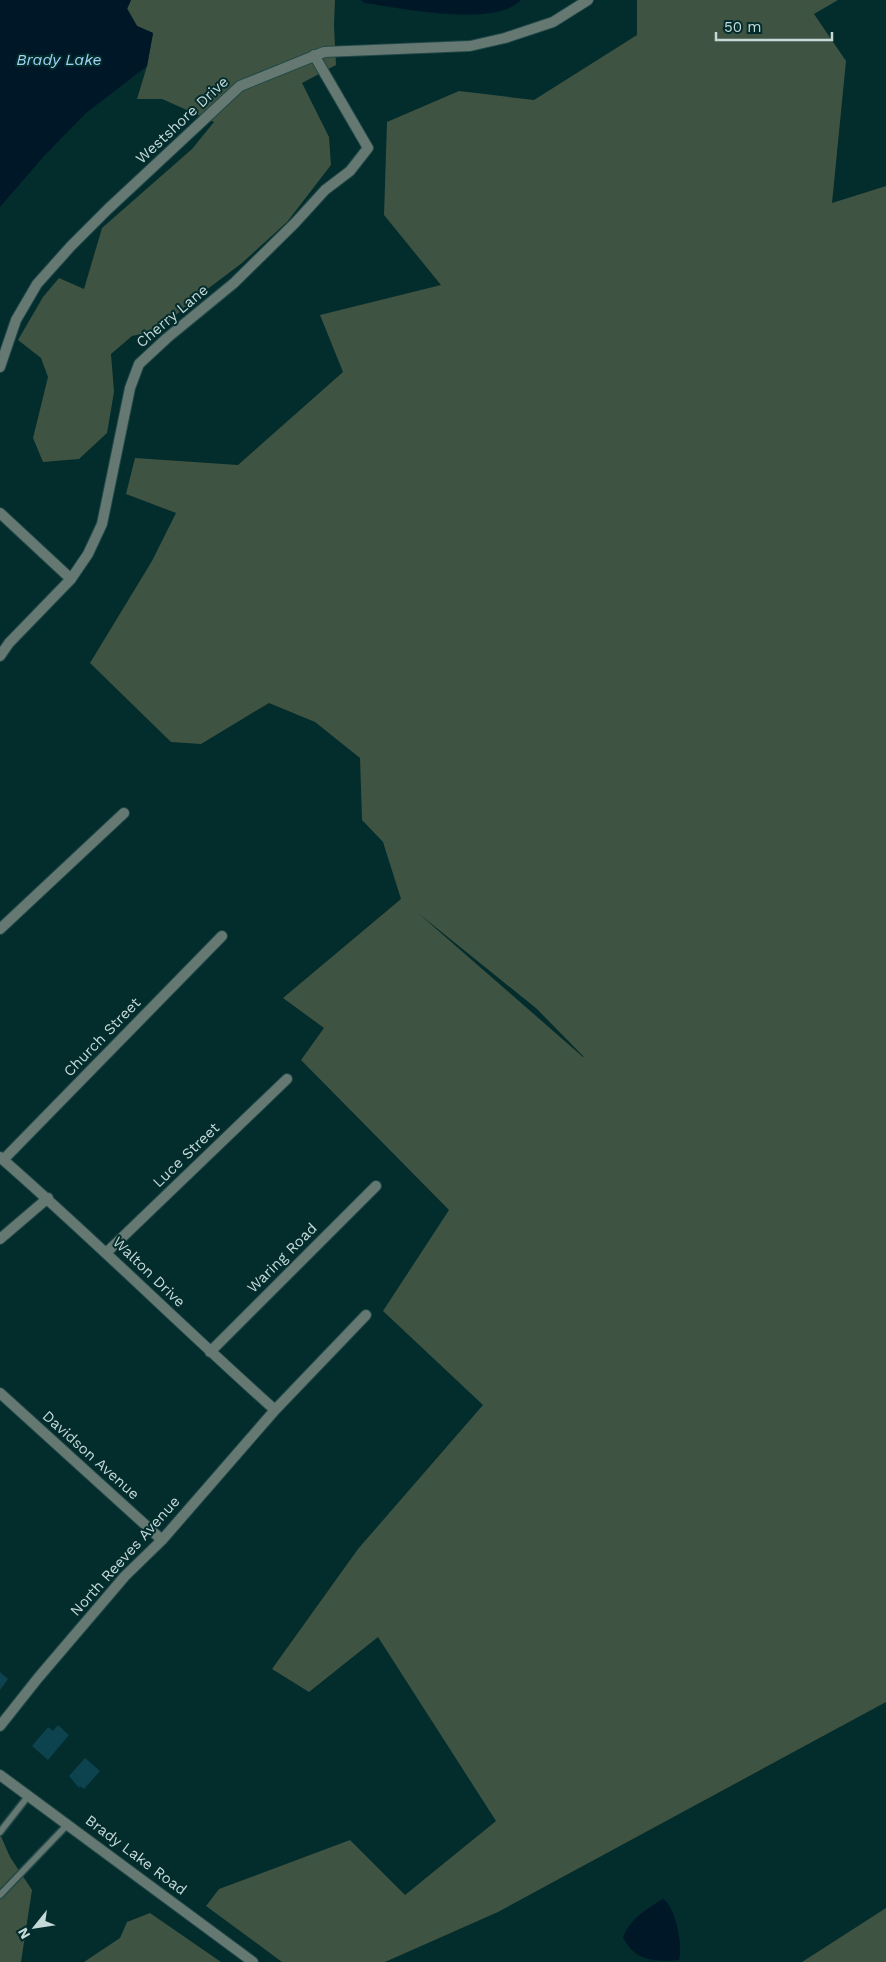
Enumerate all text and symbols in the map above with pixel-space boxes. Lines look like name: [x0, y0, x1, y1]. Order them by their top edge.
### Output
scale bar: [716, 10, 832, 42]
text: 50 m: [724, 18, 761, 36]
water label: Brady Lake: [16, 50, 102, 69]
street label: Westshore Drive: [132, 73, 232, 167]
street label: Cherry Lane: [132, 281, 212, 351]
street label: Church Street: [60, 993, 145, 1080]
street label: Luce Street: [149, 1118, 223, 1191]
street label: Waring Road: [243, 1219, 321, 1297]
street label: Walton Drive: [109, 1233, 189, 1311]
street label: Davidson Avenue: [39, 1407, 143, 1503]
street label: North Reeves Avenue: [66, 1492, 184, 1620]
street label: Brady Lake Road: [82, 1811, 190, 1899]
north arrow: [10, 1902, 60, 1952]
text: N: [14, 1925, 33, 1942]

